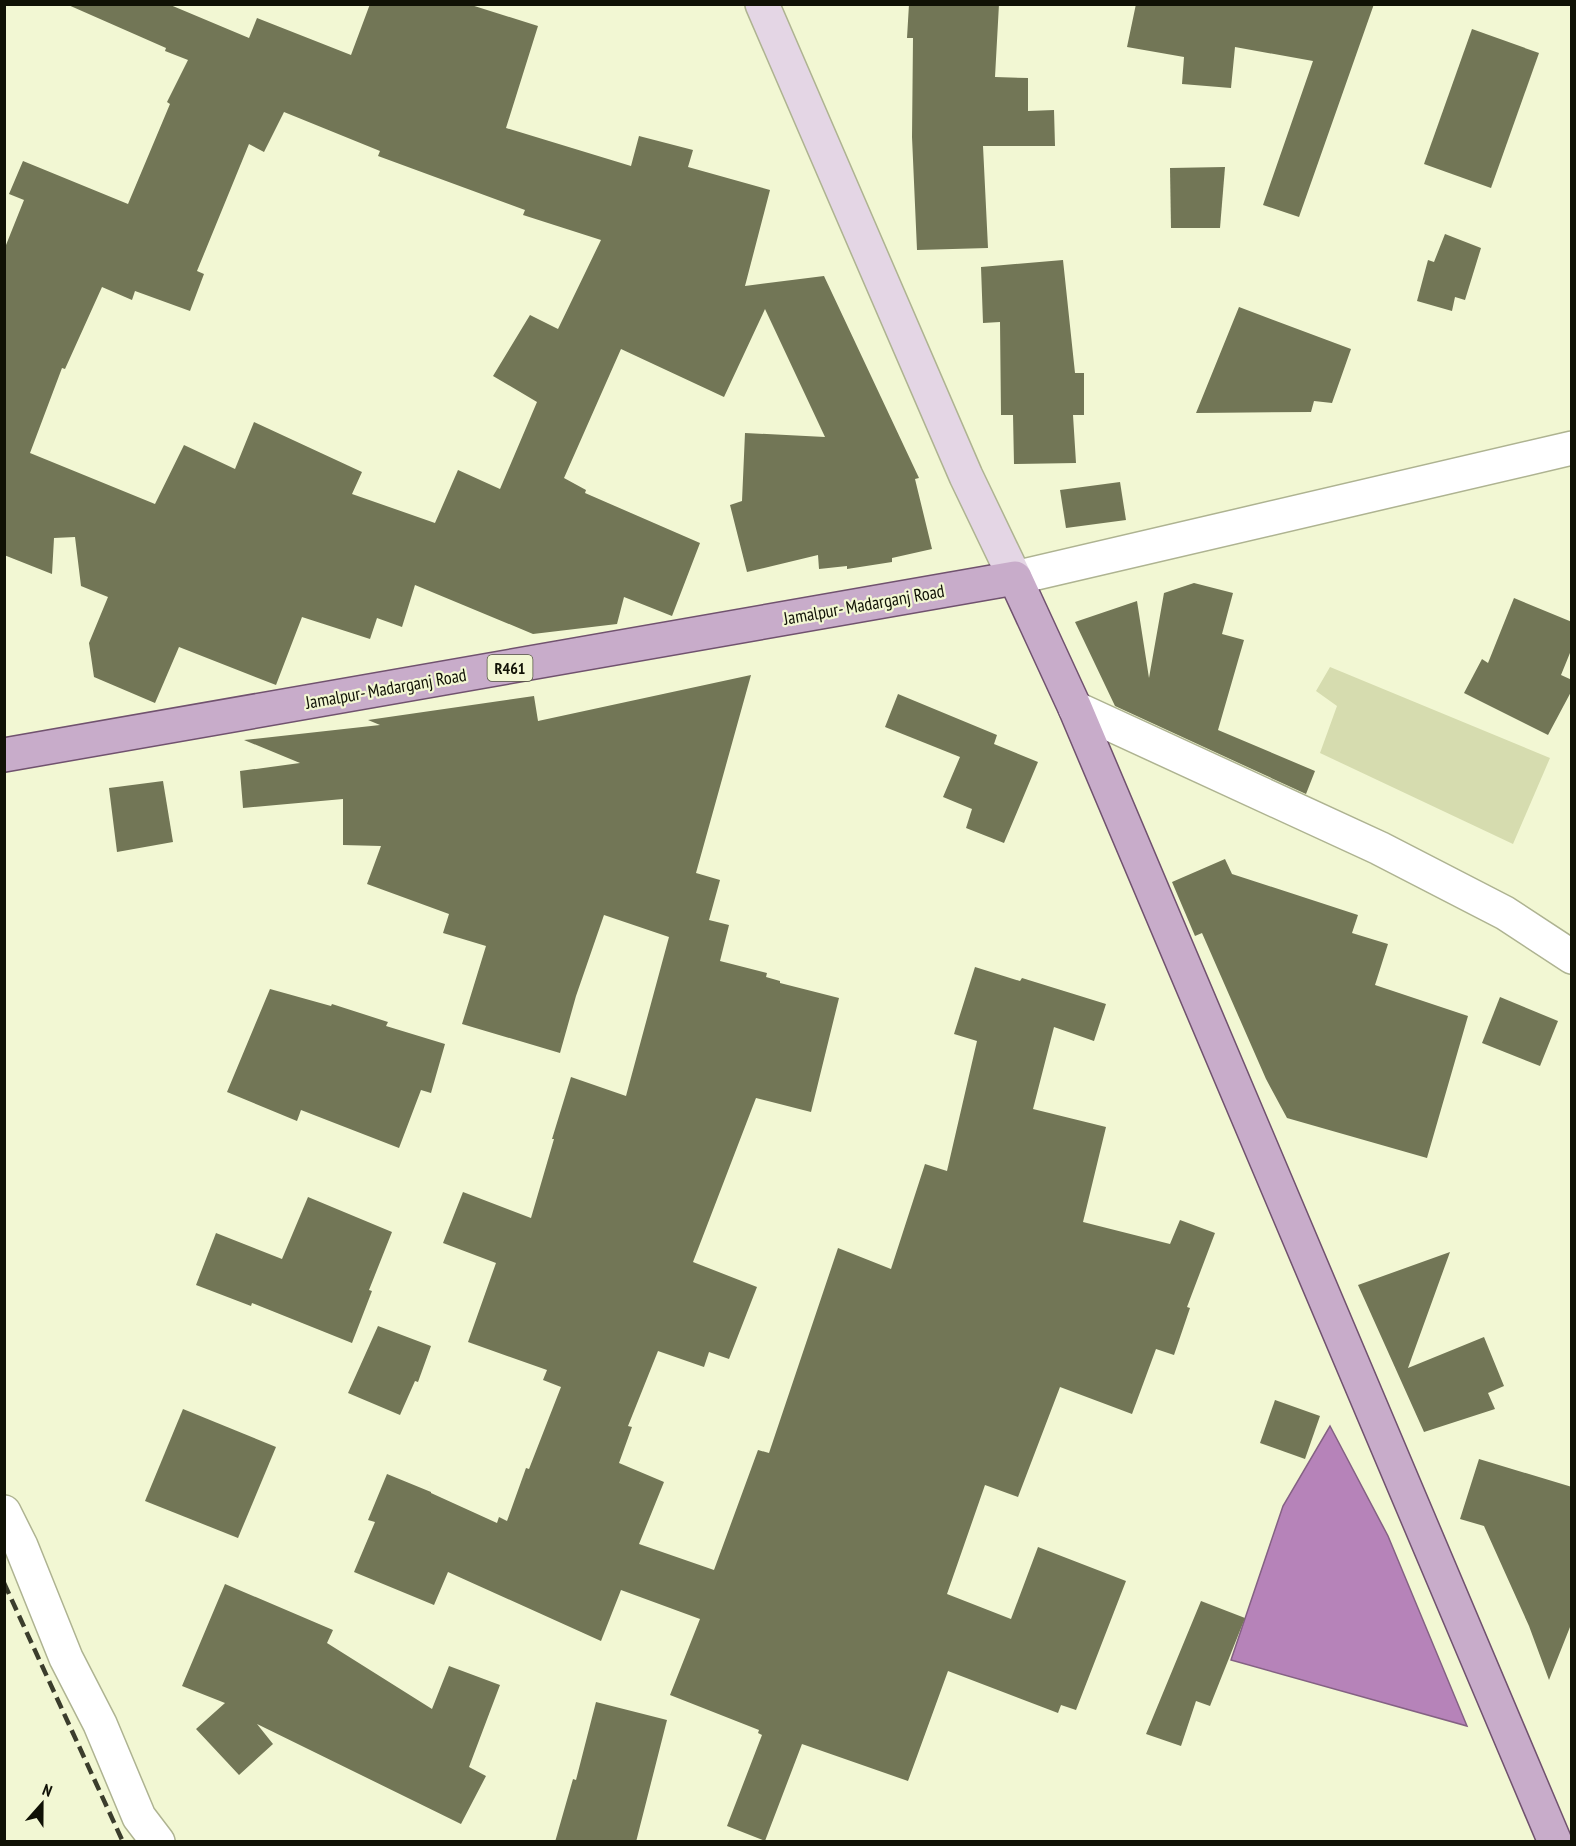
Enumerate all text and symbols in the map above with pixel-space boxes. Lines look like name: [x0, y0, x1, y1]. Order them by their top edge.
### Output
street label: Jamalpur- Madarganj Road: [781, 579, 946, 630]
road number: R461: [488, 655, 532, 681]
street label: Jamalpur- Madarganj Road: [303, 663, 468, 714]
north arrow: [12, 1774, 72, 1834]
text: N: [40, 1779, 55, 1801]

